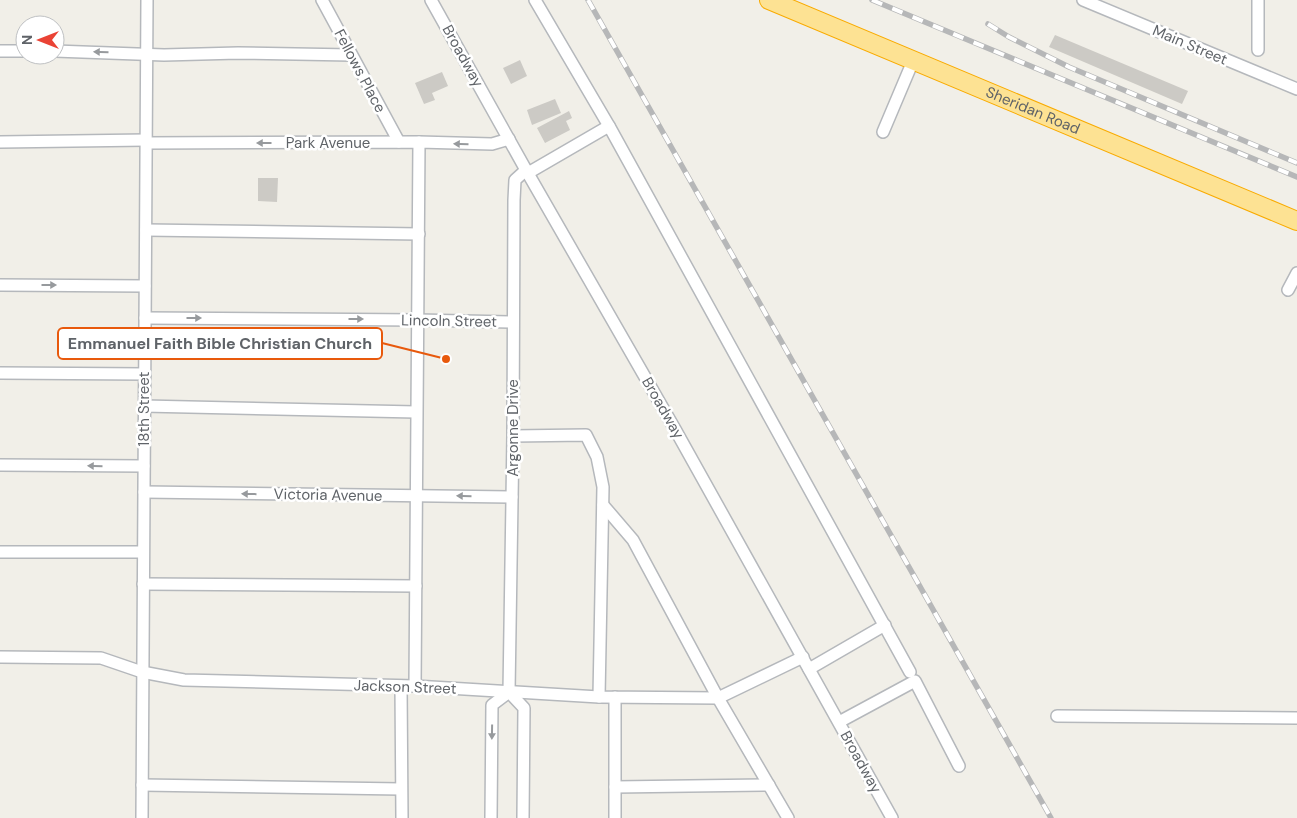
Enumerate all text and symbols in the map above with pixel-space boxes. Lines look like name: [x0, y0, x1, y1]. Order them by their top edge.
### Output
north arrow: [15, 15, 65, 65]
street label: Main Street: [1150, 20, 1231, 70]
street label: Broadway: [438, 21, 489, 91]
street label: Fellows Place: [330, 26, 390, 116]
text: N: [18, 35, 36, 45]
one-way arrow: [93, 48, 109, 56]
street label: Sheridan Road: [983, 82, 1083, 139]
street label: Park Avenue: [286, 133, 370, 153]
one-way arrow: [255, 139, 271, 147]
one-way arrow: [453, 139, 469, 147]
one-way arrow: [41, 281, 57, 289]
street label: Lincoln Street: [401, 310, 497, 332]
one-way arrow: [186, 314, 202, 322]
one-way arrow: [349, 315, 365, 323]
callout: Emmanuel Faith Bible Christian Church: [58, 328, 382, 359]
text: Emmanuel Faith Bible Christian Church: [68, 333, 372, 354]
street label: 18th Street: [134, 371, 154, 446]
street label: Broadway: [637, 373, 689, 443]
street label: Argonne Drive: [503, 379, 523, 477]
one-way arrow: [87, 461, 103, 469]
street label: Victoria Avenue: [273, 484, 383, 506]
one-way arrow: [240, 490, 256, 498]
one-way arrow: [455, 492, 471, 500]
street label: Jackson Street: [353, 675, 457, 699]
one-way arrow: [488, 724, 496, 740]
street label: Broadway: [836, 727, 887, 797]

